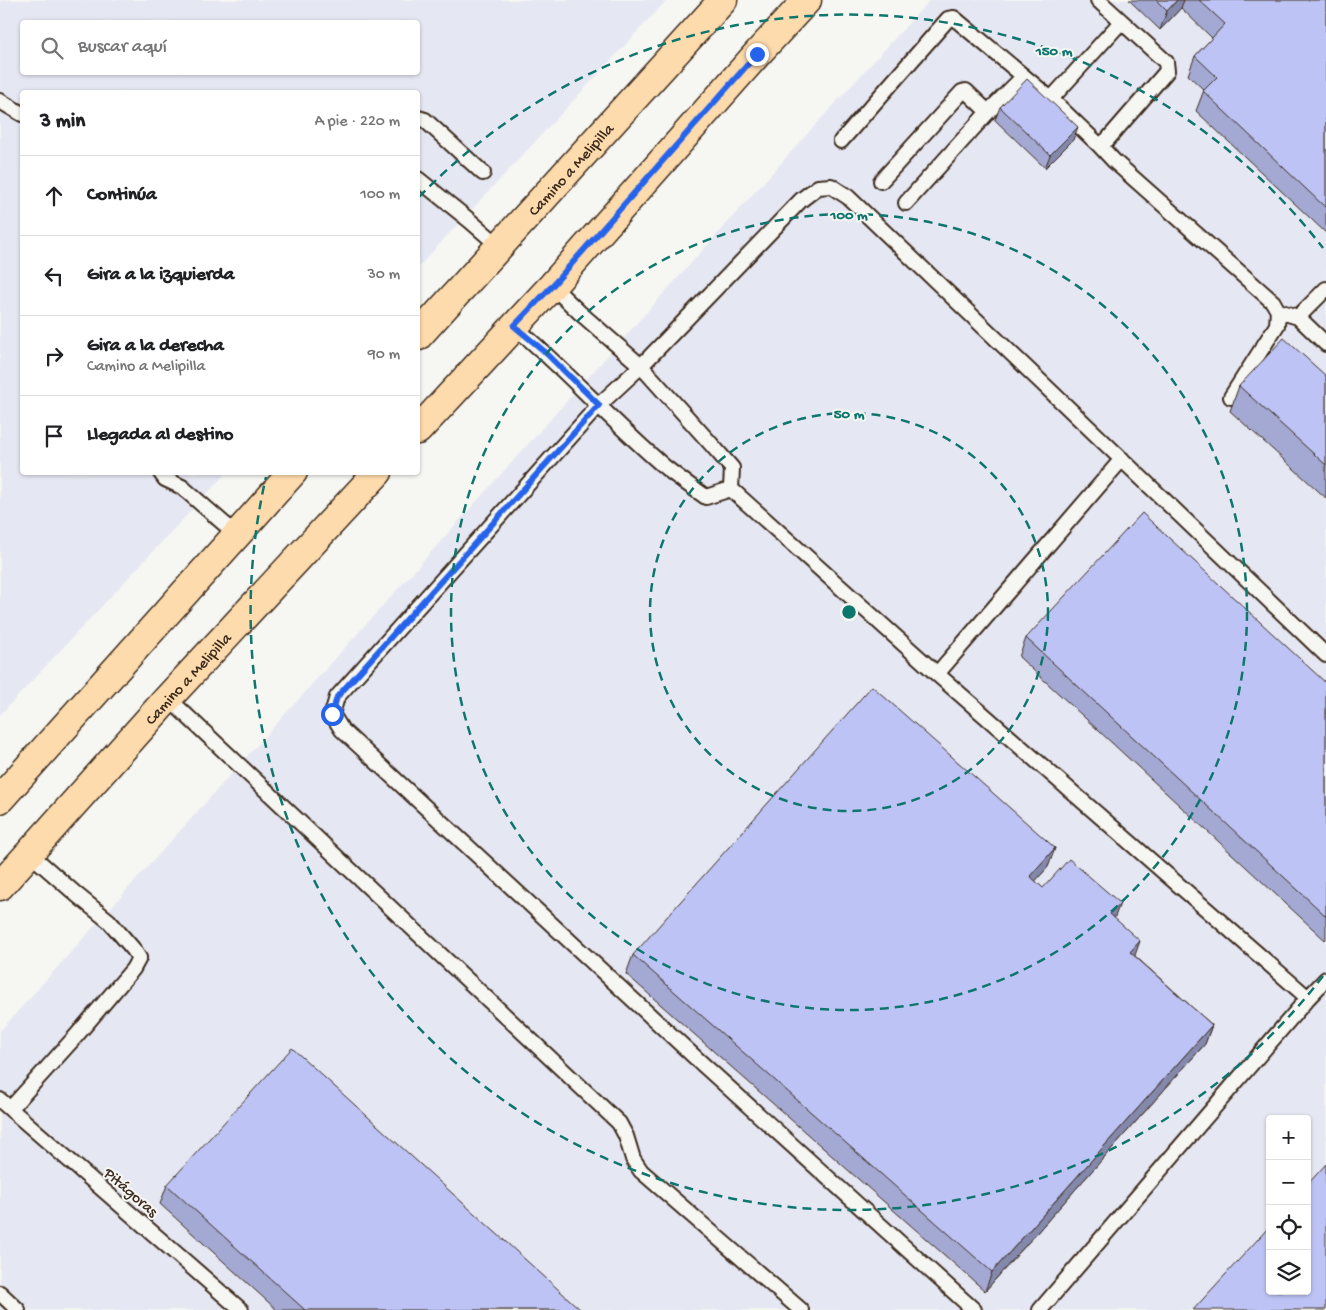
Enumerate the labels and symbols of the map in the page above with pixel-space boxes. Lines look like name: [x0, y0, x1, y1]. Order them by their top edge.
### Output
route end: [746, 43, 769, 66]
text: 150 m: [1035, 43, 1073, 61]
street label: Camino a Melipilla: [526, 120, 620, 221]
text: 100 m: [829, 207, 868, 225]
text: 50 m: [834, 406, 865, 424]
centre of rings: [840, 603, 858, 621]
street label: Camino a Melipilla: [143, 629, 238, 730]
route start: [321, 703, 344, 726]
street label: Pitágoras: [98, 1164, 162, 1223]

